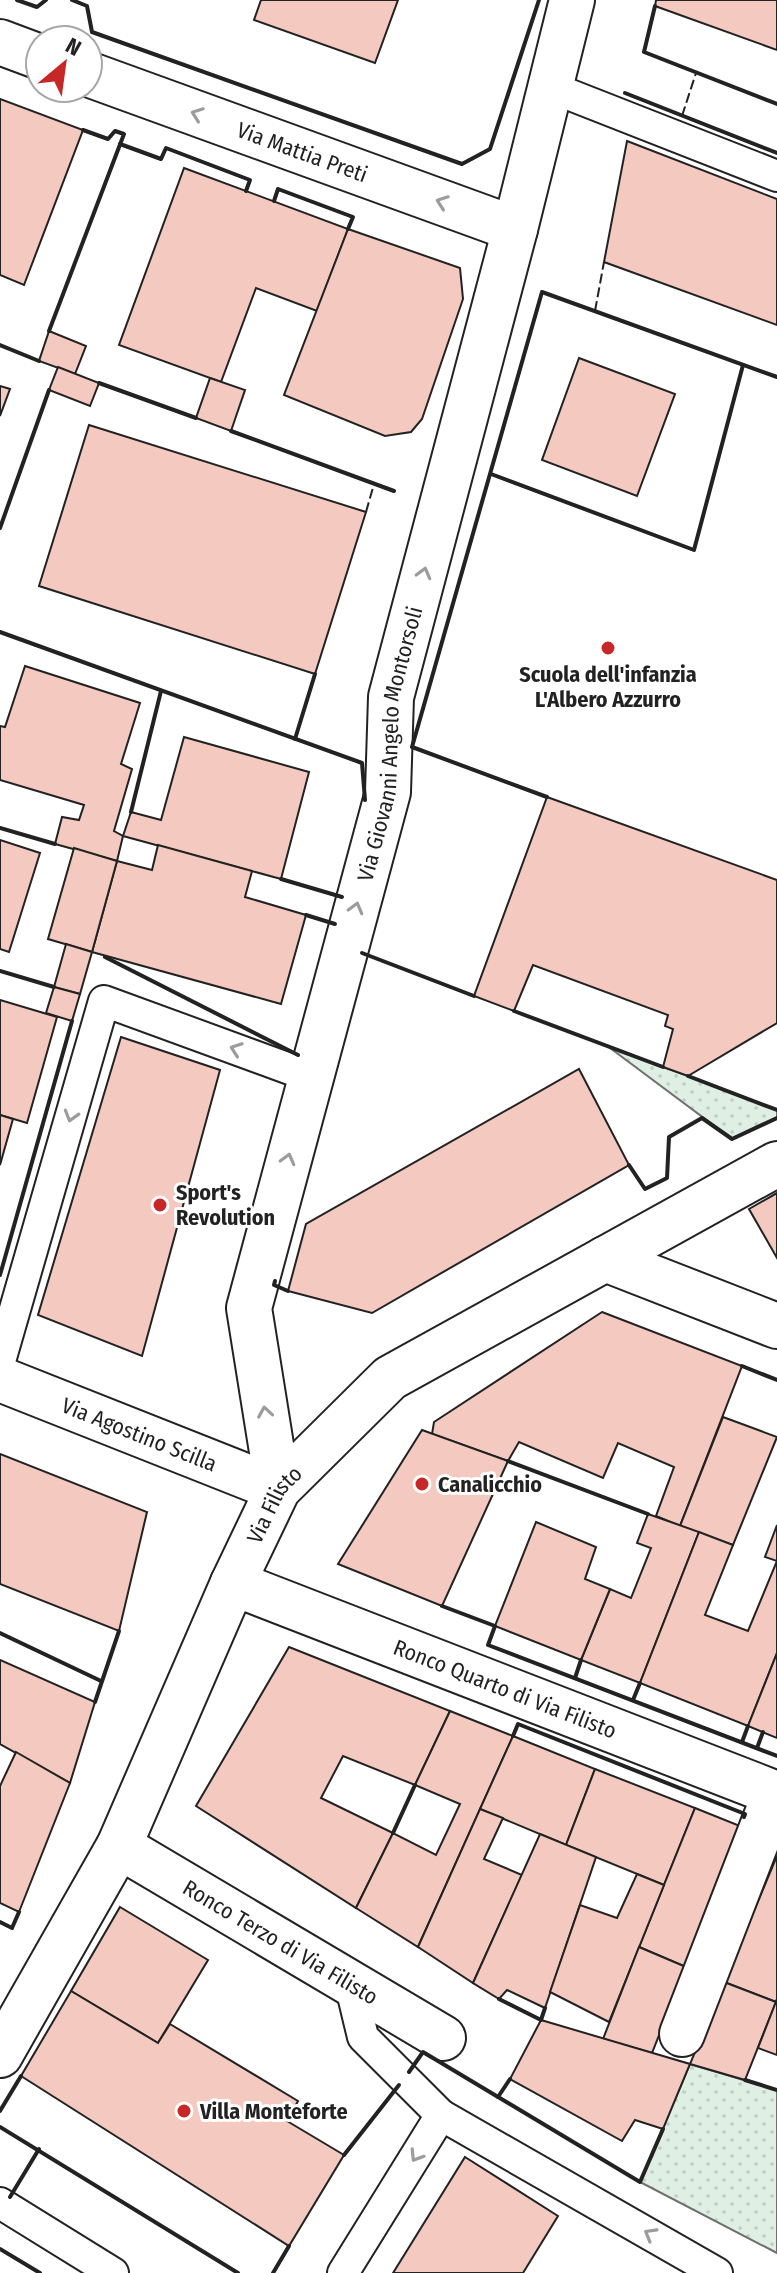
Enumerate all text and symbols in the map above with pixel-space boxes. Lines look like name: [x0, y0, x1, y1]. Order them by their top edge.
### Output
north arrow: [24, 24, 104, 104]
text: N: [61, 32, 86, 62]
one-way arrow: [191, 107, 205, 124]
street label: Via Mattia Preti: [233, 116, 371, 188]
one-way arrow: [436, 196, 450, 212]
one-way arrow: [414, 566, 431, 580]
street label: Via Giovanni Angelo Montorsoli: [352, 603, 428, 884]
marker: Scuola dell'infanzia L'Albero Azzurro: [599, 639, 617, 657]
place label: Scuola dell'infanzia L'Albero Azzurro: [519, 661, 697, 713]
one-way arrow: [346, 901, 363, 915]
one-way arrow: [230, 1042, 244, 1059]
one-way arrow: [63, 1108, 80, 1122]
one-way arrow: [278, 1152, 295, 1166]
place label: Sport's Revolution: [176, 1179, 275, 1231]
marker: Sport's Revolution: [151, 1196, 169, 1214]
street label: Via Agostino Scilla: [58, 1392, 221, 1477]
one-way arrow: [257, 1406, 274, 1419]
street label: Via Filisto: [241, 1460, 308, 1548]
place label: Canalicchio: [438, 1471, 542, 1498]
marker: Canalicchio: [413, 1475, 431, 1493]
street label: Ronco Quarto di Via Filisto: [390, 1634, 620, 1744]
street label: Ronco Terzo di Via Filisto: [178, 1874, 383, 2011]
place label: Villa Monteforte: [199, 2098, 348, 2125]
marker: Villa Monteforte: [175, 2102, 193, 2120]
one-way arrow: [410, 2147, 426, 2162]
one-way arrow: [644, 2228, 659, 2244]

